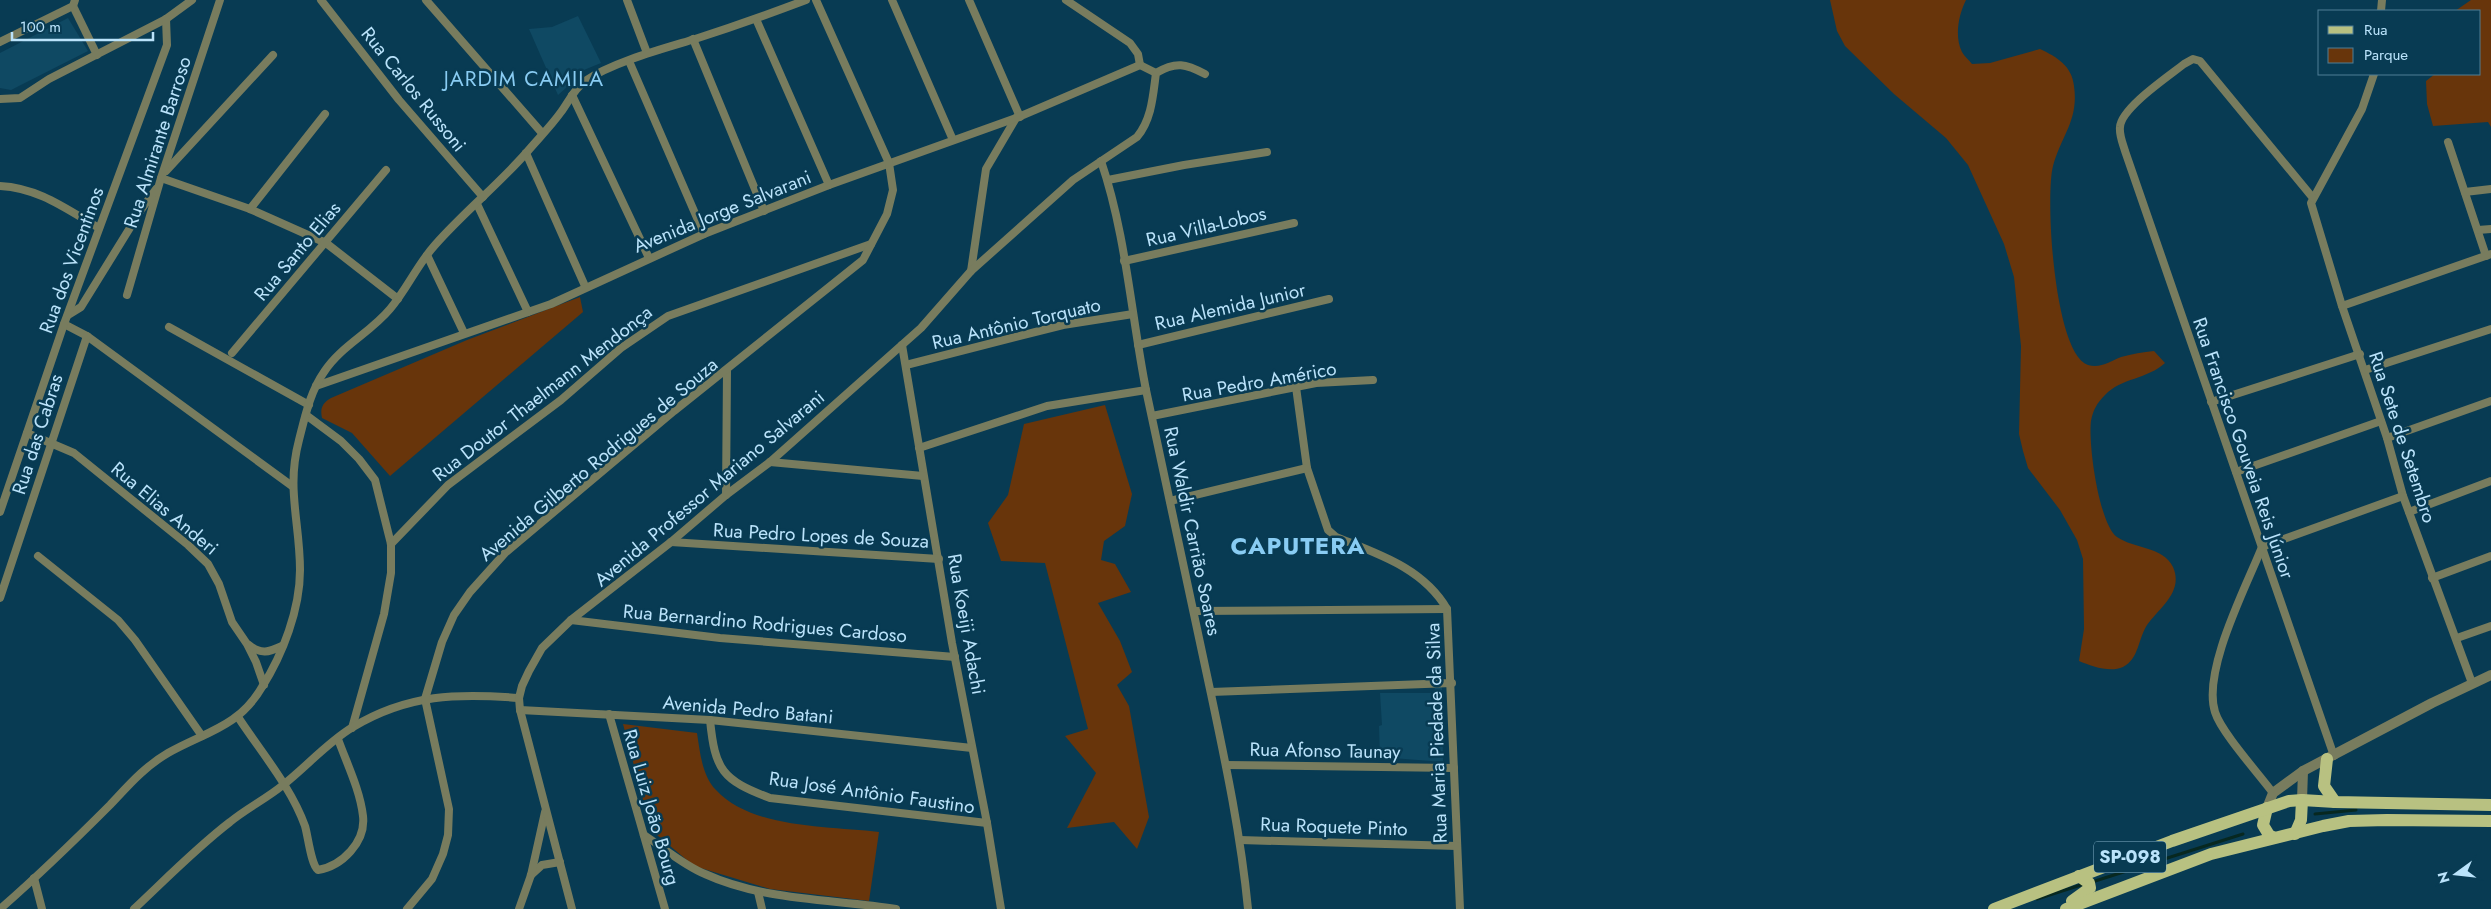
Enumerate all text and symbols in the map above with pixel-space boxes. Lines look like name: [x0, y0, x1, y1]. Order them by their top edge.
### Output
scale bar: [12, 10, 154, 42]
legend: [2318, 10, 2481, 75]
text: 100 m: [20, 16, 61, 38]
text: Rua: [2364, 19, 2388, 41]
street label: Rua Carlos Russoni: [355, 21, 472, 157]
text: Parque: [2364, 44, 2408, 66]
street label: Rua Almirante Barroso: [117, 53, 198, 231]
district label: JARDIM CAMILA: [441, 64, 604, 94]
street label: Avenida Jorge Salvarani: [629, 163, 815, 259]
street label: Rua dos Vicentinos: [32, 183, 111, 337]
street label: Rua Santo Elias: [248, 196, 347, 307]
street label: Rua Villa-Lobos: [1143, 199, 1269, 253]
street label: Rua Alemida Junior: [1152, 276, 1309, 337]
street label: Rua Antônio Torquato: [929, 291, 1103, 356]
street label: Rua Doutor Thaelmann Mendonça: [427, 299, 658, 488]
street label: Rua Francisco Gouveia Reis Júnior: [2186, 314, 2301, 583]
street label: Rua Sete de Setembro: [2362, 348, 2443, 526]
street label: Avenida Gilberto Rodrigues de Souza: [473, 351, 723, 567]
street label: Rua Pedro Américo: [1180, 355, 1338, 408]
street label: Rua das Cabras: [5, 370, 70, 498]
street label: Avenida Professor Mariano Salvarani: [588, 384, 830, 593]
street label: Rua Waldir Carrião Soares: [1157, 424, 1228, 638]
street label: Rua Elias Anderi: [105, 456, 224, 561]
street label: Rua Pedro Lopes de Souza: [712, 516, 930, 555]
district label: CAPUTERA: [1231, 528, 1365, 563]
street label: Rua Koeiji Adachi: [941, 552, 992, 697]
street label: Rua Bernardino Rodrigues Cardoso: [622, 598, 908, 649]
street label: Rua Maria Piedade da Silva: [1419, 622, 1454, 844]
street label: Avenida Pedro Batani: [662, 689, 834, 730]
street label: Rua Luiz João Bourg: [616, 726, 687, 888]
street label: Rua Afonso Taunay: [1249, 736, 1401, 765]
street label: Rua José Antônio Faustino: [767, 765, 977, 820]
street label: Rua Roquete Pinto: [1260, 810, 1408, 843]
road number: SP-098: [2094, 842, 2166, 872]
north arrow: [2431, 849, 2481, 899]
text: N: [2432, 869, 2455, 885]

